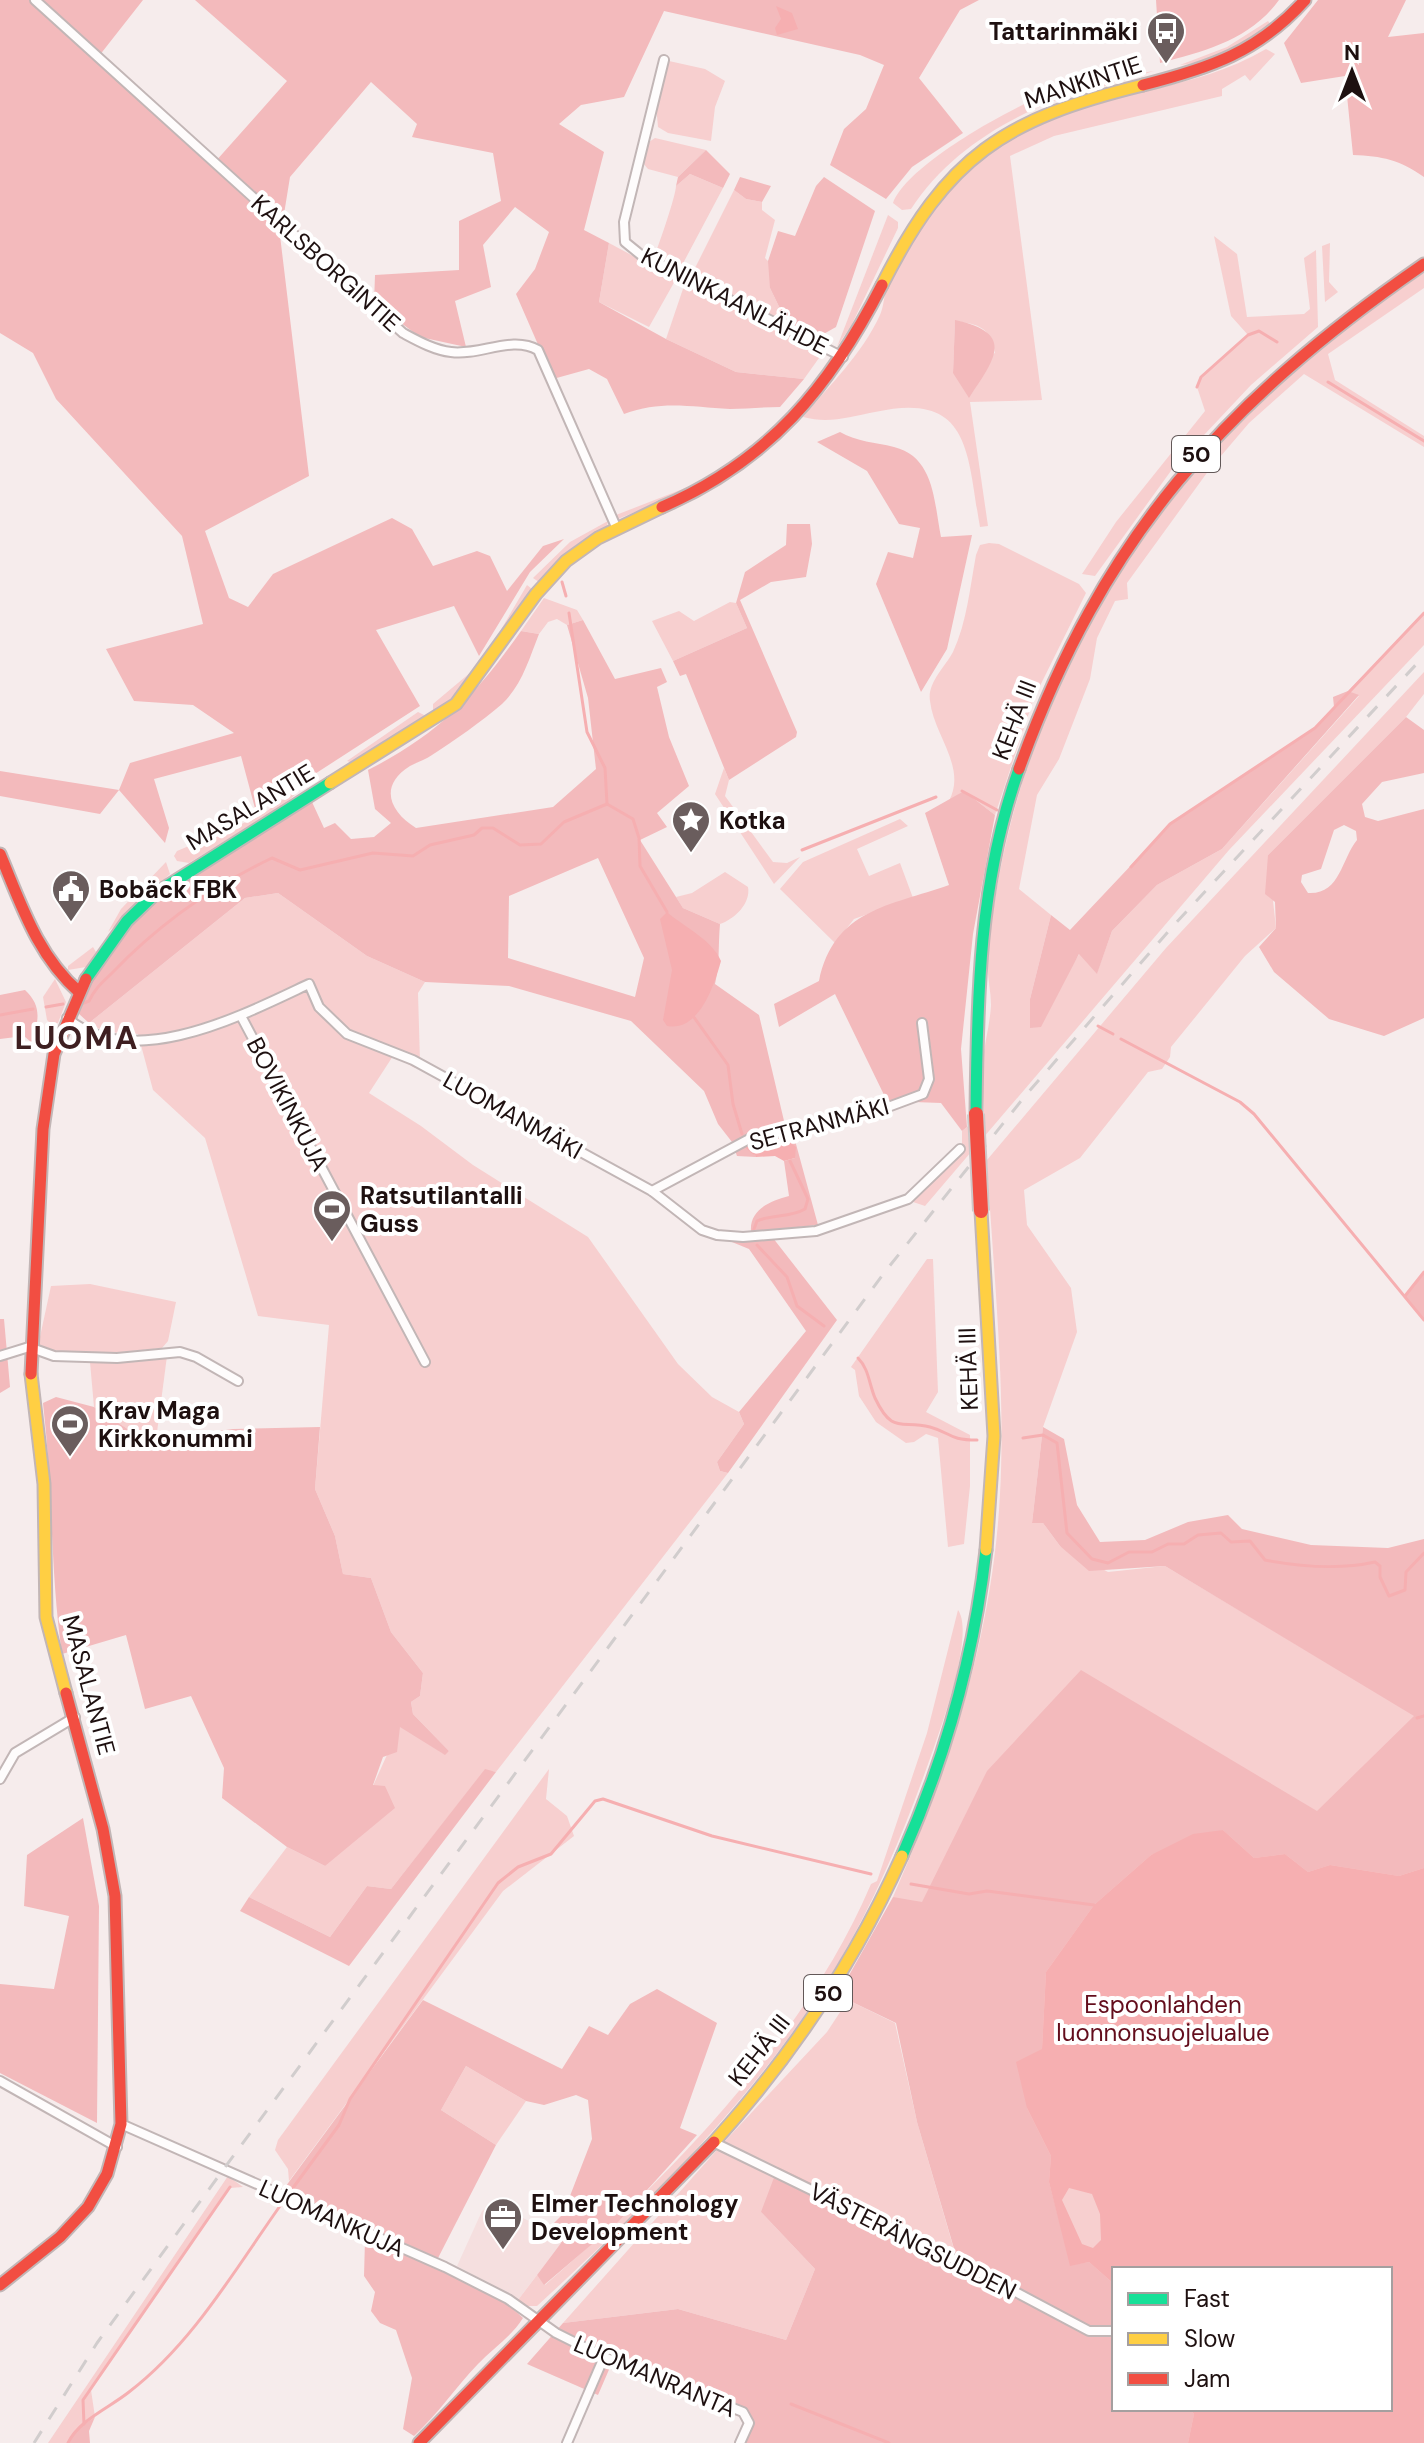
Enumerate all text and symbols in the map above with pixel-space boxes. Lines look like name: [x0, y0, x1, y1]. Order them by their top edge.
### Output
bus stop icon: Tattarinmäki: [1145, 10, 1187, 65]
place label: Tattarinmäki: [989, 16, 1138, 47]
north arrow: [1312, 32, 1392, 112]
text: N: [1344, 38, 1360, 67]
street label: MANKINTIE: [1020, 48, 1146, 116]
street label: KARLSBORGINTIE: [245, 188, 407, 338]
street label: KUNINKAANLÄHDE: [636, 240, 834, 362]
road number: 50: [1172, 436, 1220, 472]
street label: KEHÄ III: [985, 676, 1043, 764]
street label: MASALANTIE: [180, 757, 320, 857]
place icon: Kotka: [670, 799, 712, 854]
place label: Kotka: [719, 805, 786, 836]
public building icon: Bobäck FBK: [50, 868, 92, 923]
place label: Bobäck FBK: [99, 874, 237, 905]
district label: LUOMA: [15, 1017, 139, 1059]
street label: BOVIKINKUJA: [240, 1032, 336, 1176]
street label: LUOMANMÄKI: [438, 1064, 588, 1166]
street label: SETRANMÄKI: [746, 1090, 892, 1158]
place label: Ratsutilantalli Guss: [360, 1180, 523, 1239]
sports icon: Ratsutilantalli Guss: [311, 1188, 353, 1243]
street label: KEHÄ III: [951, 1327, 985, 1411]
place label: Krav Maga Kirkkonummi: [98, 1395, 253, 1454]
sports icon: Krav Maga Kirkkonummi: [49, 1403, 91, 1458]
street label: MASALANTIE: [55, 1612, 123, 1758]
road number: 50: [804, 1975, 852, 2011]
park label: Espoonlahden luonnonsuojelualue: [1056, 1989, 1270, 2048]
street label: KEHÄ III: [721, 2008, 797, 2092]
street label: LUOMANKUJA: [254, 2172, 410, 2264]
street label: VÄSTERÄNGSUDDEN: [804, 2175, 1022, 2307]
place label: Elmer Technology Development: [531, 2188, 739, 2247]
office icon: Elmer Technology Development: [482, 2196, 524, 2251]
legend: [1112, 2267, 1392, 2411]
text: Fast: [1184, 2283, 1230, 2314]
text: Slow: [1184, 2323, 1235, 2354]
street label: LUOMANRANTA: [569, 2328, 741, 2424]
text: Jam: [1184, 2363, 1230, 2394]

